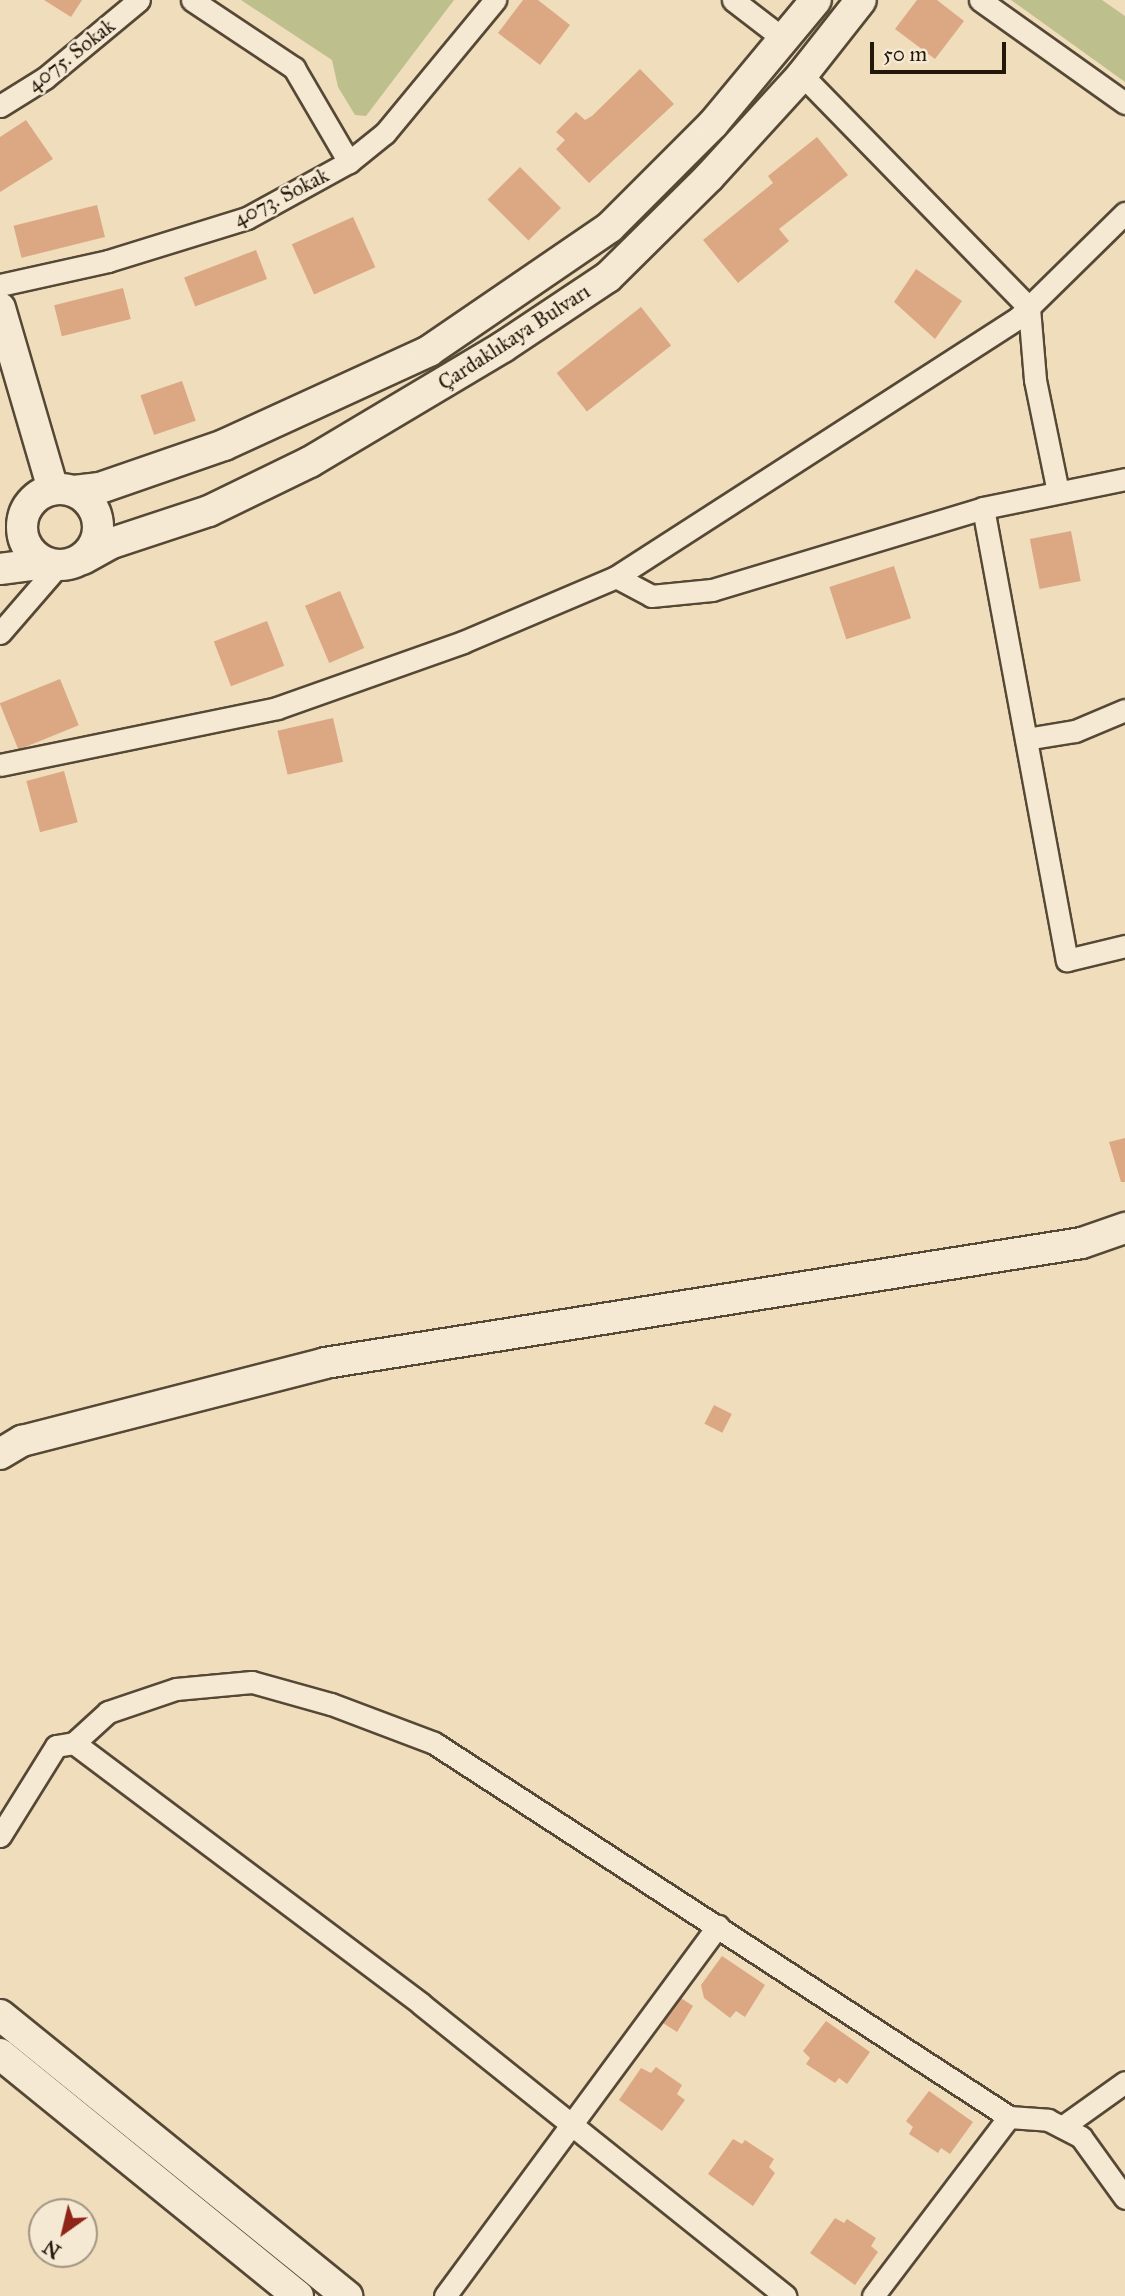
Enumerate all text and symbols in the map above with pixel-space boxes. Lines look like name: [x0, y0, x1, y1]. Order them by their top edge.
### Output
street label: 4075. Sokak: [22, 13, 120, 97]
scale bar: [873, 28, 1010, 72]
text: 50 m: [883, 41, 927, 67]
street label: 4073. Sokak: [229, 162, 333, 232]
street label: Çardaklıkaya Bulvarı: [433, 278, 595, 396]
north arrow: [28, 2198, 98, 2268]
text: N: [39, 2235, 65, 2263]

